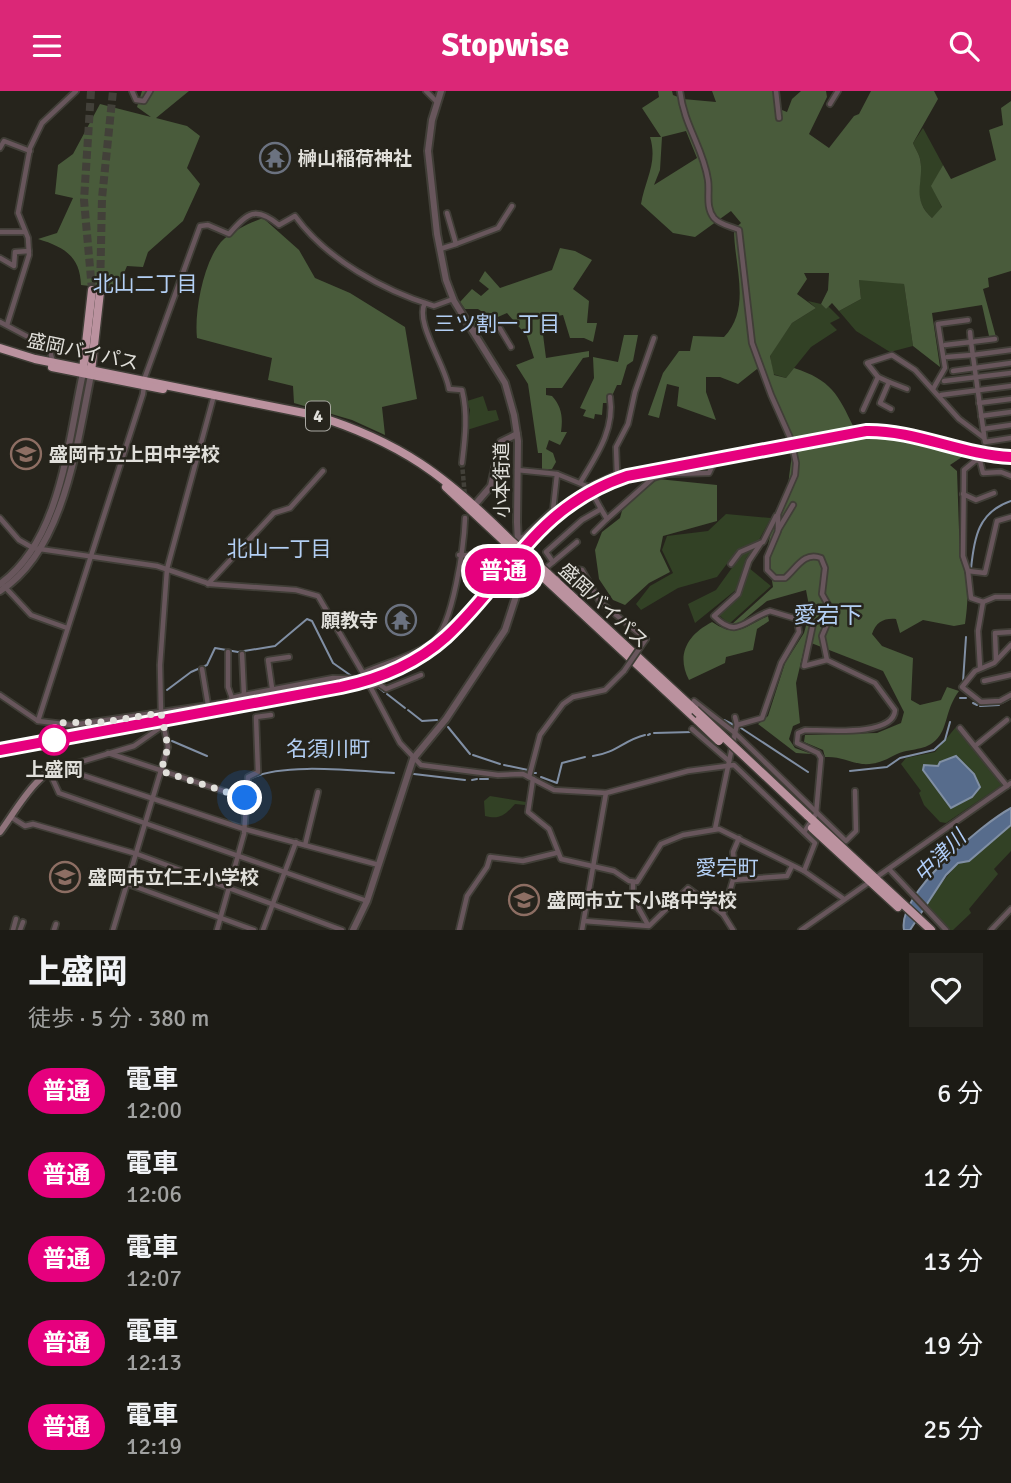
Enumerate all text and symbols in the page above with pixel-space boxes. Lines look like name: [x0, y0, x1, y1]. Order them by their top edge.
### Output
text: Stopwise: [442, 26, 569, 65]
icon: menu: [28, 27, 66, 65]
icon: search: [945, 27, 983, 65]
temple icon: 榊山稲荷神社: [258, 141, 292, 175]
place label: 榊山稲荷神社: [298, 147, 412, 171]
district label: 北山二丁目: [93, 271, 198, 297]
district label: 三ツ割一丁目: [434, 311, 560, 337]
street label: 盛岡バイパス: [25, 328, 141, 376]
road number: 4: [306, 401, 330, 431]
school or university icon: 盛岡市立上田中学校: [9, 437, 43, 471]
street label: 小本街道: [490, 442, 514, 518]
place label: 盛岡市立上田中学校: [49, 443, 220, 467]
district label: 北山一丁目: [227, 536, 332, 562]
line badge: 普通: [472, 548, 534, 594]
text: 普通: [479, 556, 527, 586]
street label: 盛岡バイパス: [554, 558, 653, 653]
district label: 愛宕下: [794, 601, 863, 630]
temple icon: 願教寺: [384, 603, 418, 637]
place label: 願教寺: [321, 609, 378, 633]
marker: 上盛岡: [39, 725, 69, 755]
district label: 名須川町: [286, 736, 370, 762]
place label: 上盛岡: [25, 758, 83, 782]
your location: [227, 780, 262, 815]
water label: 中津川: [909, 823, 973, 887]
district label: 愛宕町: [696, 855, 759, 881]
school or university icon: 盛岡市立仁王小学校: [48, 860, 82, 894]
place label: 盛岡市立仁王小学校: [88, 866, 259, 890]
school or university icon: 盛岡市立下小路中学校: [507, 883, 541, 917]
place label: 盛岡市立下小路中学校: [547, 889, 737, 913]
text: 上盛岡: [28, 952, 127, 993]
button: heart: [909, 953, 983, 1027]
text: 徒歩 · 5 分 · 380 m: [28, 1004, 209, 1033]
text: 電車: [126, 1064, 178, 1096]
text: 普通: [43, 1076, 91, 1106]
text: 6 分: [937, 1078, 983, 1110]
text: 12:00: [126, 1096, 182, 1125]
text: 電車: [126, 1148, 178, 1180]
text: 普通: [43, 1160, 91, 1190]
text: 12 分: [923, 1162, 983, 1194]
text: 12:06: [126, 1180, 182, 1209]
text: 電車: [126, 1232, 178, 1264]
text: 普通: [43, 1244, 91, 1274]
text: 13 分: [923, 1246, 983, 1278]
text: 12:07: [126, 1264, 182, 1293]
text: 電車: [126, 1316, 178, 1348]
text: 普通: [43, 1328, 91, 1358]
text: 19 分: [923, 1330, 983, 1362]
text: 12:13: [126, 1348, 182, 1377]
text: 電車: [126, 1400, 178, 1432]
text: 普通: [43, 1412, 91, 1442]
text: 25 分: [923, 1414, 983, 1446]
text: 12:19: [126, 1432, 182, 1461]

